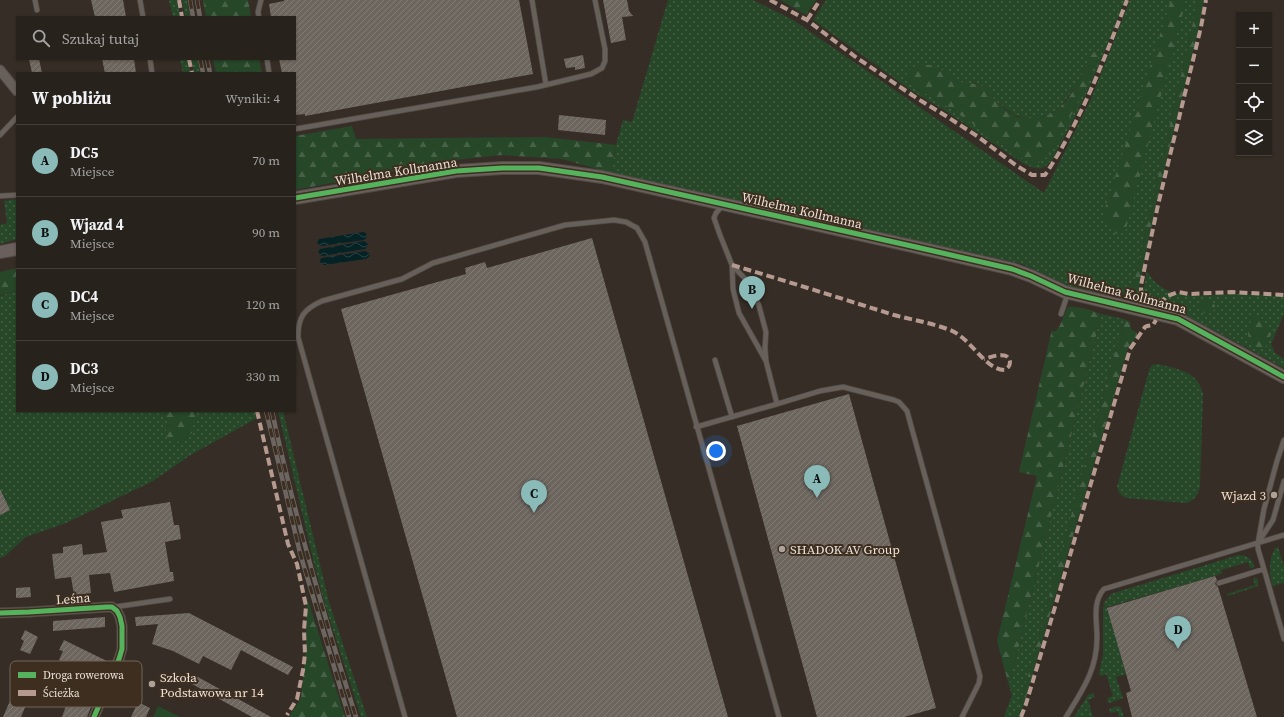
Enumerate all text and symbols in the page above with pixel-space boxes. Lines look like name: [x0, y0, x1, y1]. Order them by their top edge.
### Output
map controls: [1236, 12, 1272, 156]
button: +: [1236, 12, 1272, 48]
search box: [16, 16, 296, 60]
icon: search: [30, 27, 52, 49]
text: Szukaj tutaj: [62, 28, 139, 49]
button: −: [1236, 48, 1272, 84]
button: locate: [1236, 84, 1272, 120]
text: W pobliżu: [32, 86, 111, 110]
text: Wyniki: 4: [225, 90, 280, 107]
button: layers: [1236, 120, 1272, 156]
text: DC5: [70, 142, 98, 163]
text: A: [41, 152, 49, 169]
text: 70 m: [252, 152, 280, 169]
street label: Wilhelma Kollmanna: [334, 153, 459, 190]
text: Miejsce: [70, 163, 114, 180]
street label: Wilhelma Kollmanna: [740, 188, 864, 233]
text: Wjazd 4: [70, 214, 124, 235]
text: B: [41, 224, 49, 241]
text: 90 m: [252, 224, 280, 241]
text: Miejsce: [70, 235, 114, 252]
street label: Wilhelma Kollmanna: [1065, 269, 1189, 318]
pin: B: [739, 276, 765, 309]
text: DC4: [70, 286, 98, 307]
text: C: [41, 296, 49, 313]
text: 120 m: [246, 296, 280, 313]
text: Miejsce: [70, 307, 114, 324]
text: DC3: [70, 358, 98, 379]
text: D: [40, 368, 50, 385]
text: 330 m: [246, 368, 280, 385]
text: Miejsce: [70, 379, 114, 396]
your location: [706, 441, 726, 461]
pin: A: [804, 465, 830, 498]
pin: C: [521, 480, 547, 513]
place label: Wjazd 3: [1221, 487, 1266, 504]
marker: Wjazd 3: [1269, 490, 1279, 500]
place label: SHADOK AV Group: [790, 541, 900, 558]
marker: SHADOK AV Group: [777, 544, 787, 554]
street label: Leśna: [55, 589, 91, 608]
pin: D: [1165, 616, 1191, 649]
legend: [10, 661, 142, 707]
text: Droga rowerowa: [43, 668, 124, 683]
place label: Szkoła Podstawowa nr 14: [160, 669, 264, 701]
marker: Szkoła Podstawowa nr 14: [147, 679, 157, 689]
text: Ścieżka: [43, 686, 80, 701]

